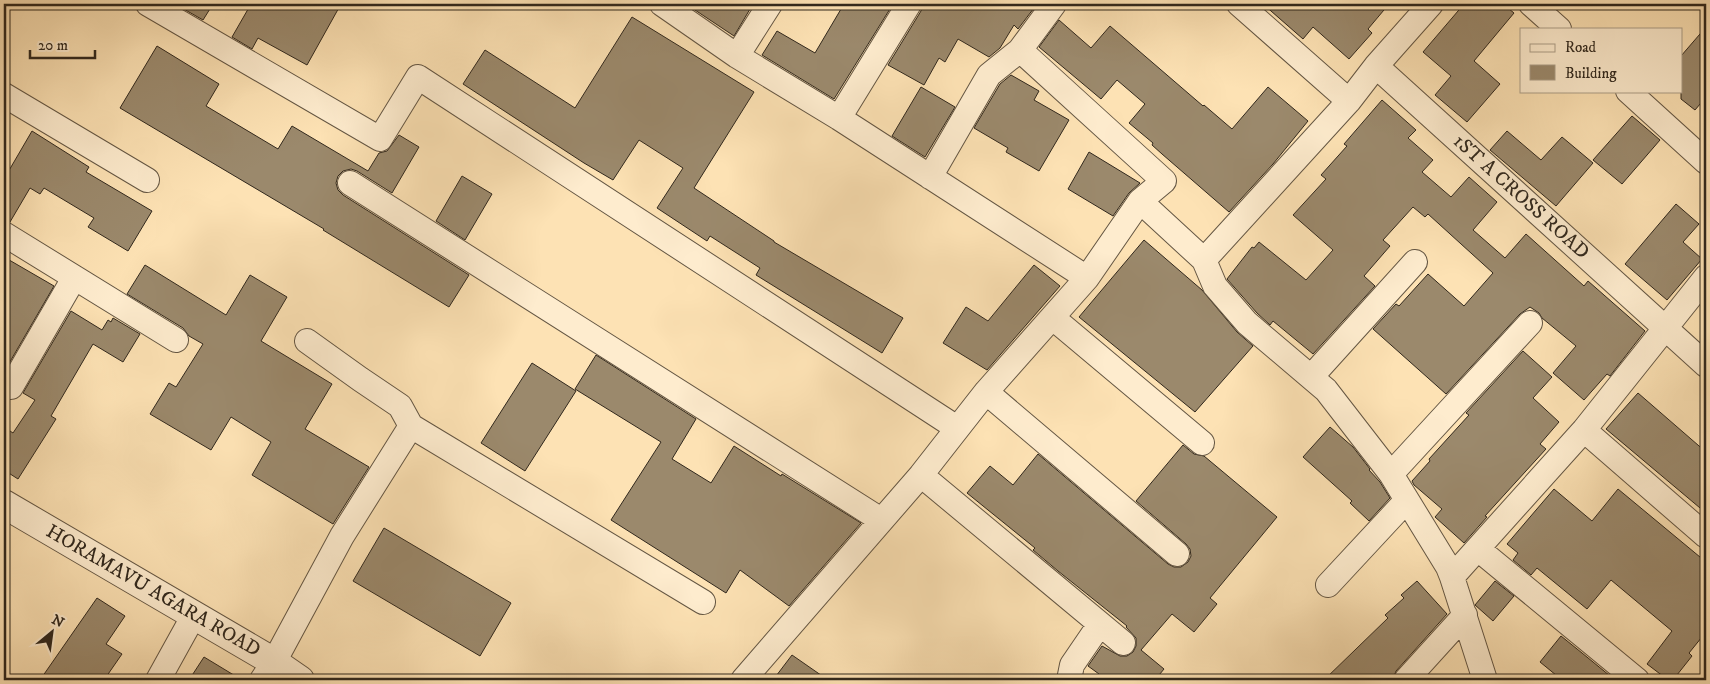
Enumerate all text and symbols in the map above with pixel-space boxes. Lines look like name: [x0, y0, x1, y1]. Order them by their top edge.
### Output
scale bar: [30, 28, 95, 60]
legend: [1520, 28, 1682, 92]
text: 20 m: [38, 36, 68, 55]
text: Road: [1565, 38, 1597, 57]
text: Building: [1565, 64, 1617, 83]
street label: 1ST A CROSS ROAD: [1448, 129, 1594, 265]
street label: HORAMAVU AGARA ROAD: [41, 519, 265, 663]
north arrow: [28, 606, 78, 656]
text: N: [48, 611, 68, 632]

